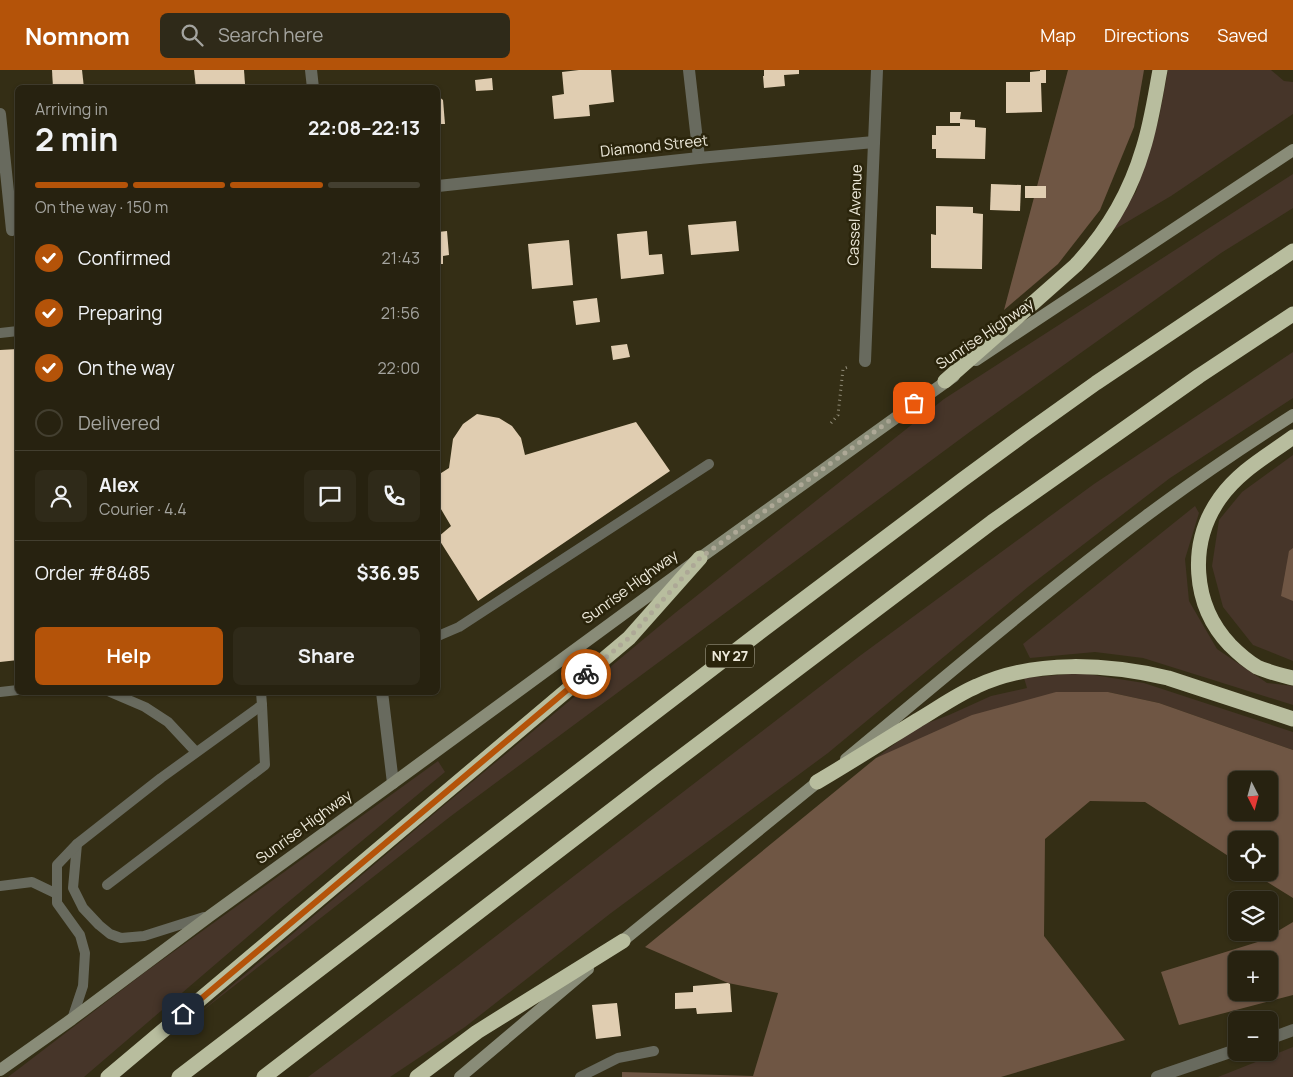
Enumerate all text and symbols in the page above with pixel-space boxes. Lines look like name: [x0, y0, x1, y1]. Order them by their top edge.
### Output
search box: [160, 13, 510, 58]
text: Nomnom: [25, 19, 130, 52]
icon: search: [178, 21, 206, 49]
text: Search here: [218, 22, 323, 48]
text: Map: [1040, 23, 1076, 47]
text: Directions: [1104, 23, 1189, 47]
text: Saved: [1217, 23, 1268, 47]
text: Arriving in: [35, 98, 108, 120]
text: 22:08–22:13: [308, 115, 420, 141]
text: 2 min: [35, 117, 118, 161]
street label: Diamond Street: [599, 129, 709, 162]
street label: Cassel Avenue: [842, 164, 867, 266]
text: On the way · 150 m: [35, 196, 168, 218]
icon: check: [35, 244, 63, 272]
text: Confirmed: [78, 245, 171, 271]
text: 21:43: [382, 247, 420, 269]
street label: Sunrise Highway: [932, 293, 1038, 374]
icon: check: [35, 299, 63, 327]
text: Preparing: [78, 300, 163, 326]
text: 21:56: [381, 302, 420, 324]
icon: check: [35, 354, 63, 382]
text: On the way: [78, 355, 175, 381]
text: 22:00: [377, 357, 420, 379]
pin: [893, 382, 935, 424]
icon: bag: [900, 389, 928, 417]
text: Delivered: [78, 410, 160, 436]
button: person: [35, 470, 87, 522]
button: chat: [304, 470, 356, 522]
button: phone: [368, 470, 420, 522]
text: Alex: [99, 472, 139, 498]
text: Courier · 4.4: [99, 498, 187, 520]
street label: Sunrise Highway: [577, 545, 682, 629]
text: Order #8485: [35, 560, 150, 586]
text: $36.95: [357, 560, 420, 586]
button: Help: [35, 627, 223, 685]
button: Share: [233, 627, 420, 685]
road number: NY 27: [706, 644, 754, 668]
courier: [561, 649, 611, 699]
icon: bike: [572, 660, 600, 688]
north arrow: [1228, 771, 1278, 821]
map controls: [1228, 771, 1278, 1061]
street label: Sunrise Highway: [251, 785, 356, 869]
button: locate: [1228, 831, 1278, 881]
button: layers: [1228, 891, 1278, 941]
button: +: [1228, 951, 1278, 1001]
pin: [162, 993, 204, 1035]
icon: home: [169, 1000, 197, 1028]
button: −: [1228, 1011, 1278, 1061]

